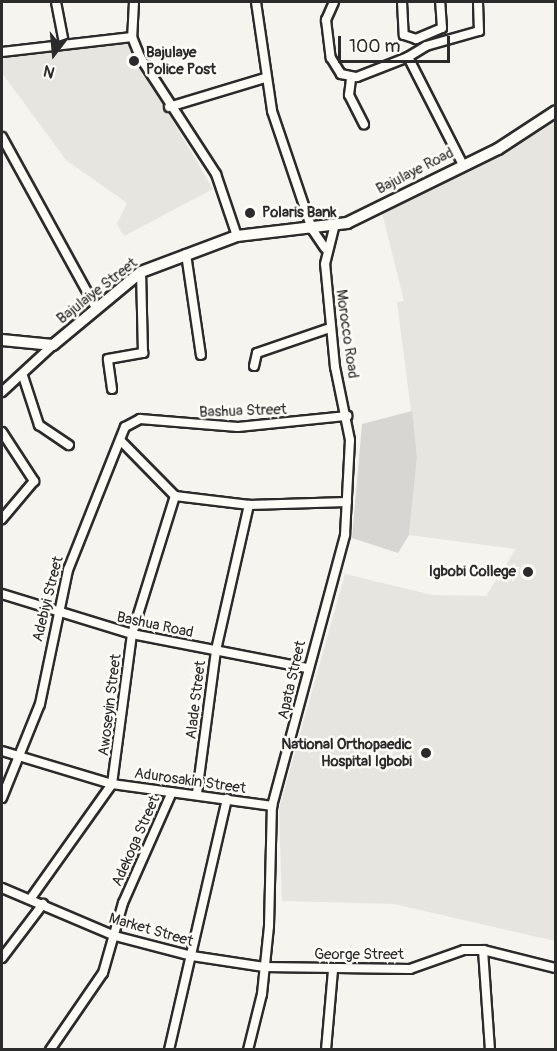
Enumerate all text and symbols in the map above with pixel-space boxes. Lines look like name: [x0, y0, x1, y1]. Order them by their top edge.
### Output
north arrow: [24, 24, 84, 84]
scale bar: [341, 24, 454, 62]
text: 100 m: [349, 35, 401, 58]
place label: Bajulaye Police Post: [146, 43, 216, 78]
marker: Bajulaye Police Post: [127, 54, 141, 68]
text: N: [41, 60, 57, 82]
street label: Bajulaye Road: [373, 144, 457, 198]
place label: Polaris Bank: [262, 204, 337, 222]
marker: Polaris Bank: [243, 206, 257, 220]
street label: Bajulaiye Street: [53, 254, 141, 328]
street label: Morocco Road: [332, 288, 362, 380]
street label: Bashua Street: [199, 400, 287, 422]
street label: Adebiyi Street: [29, 554, 67, 644]
place label: Igbobi College: [429, 563, 516, 581]
marker: Igbobi College: [521, 565, 535, 579]
street label: Bashua Road: [115, 608, 195, 642]
street label: Apata Street: [274, 639, 310, 721]
street label: Awoseyin Street: [95, 653, 125, 757]
street label: Alade Street: [182, 660, 210, 740]
place label: National Orthopaedic Hospital Igbobi: [281, 735, 412, 770]
marker: National Orthopaedic Hospital Igbobi: [417, 744, 435, 762]
street label: Adurosakin Street: [133, 764, 247, 798]
street label: Adekoga Street: [108, 793, 164, 889]
street label: Market Street: [107, 909, 195, 951]
street label: George Street: [314, 946, 404, 964]

